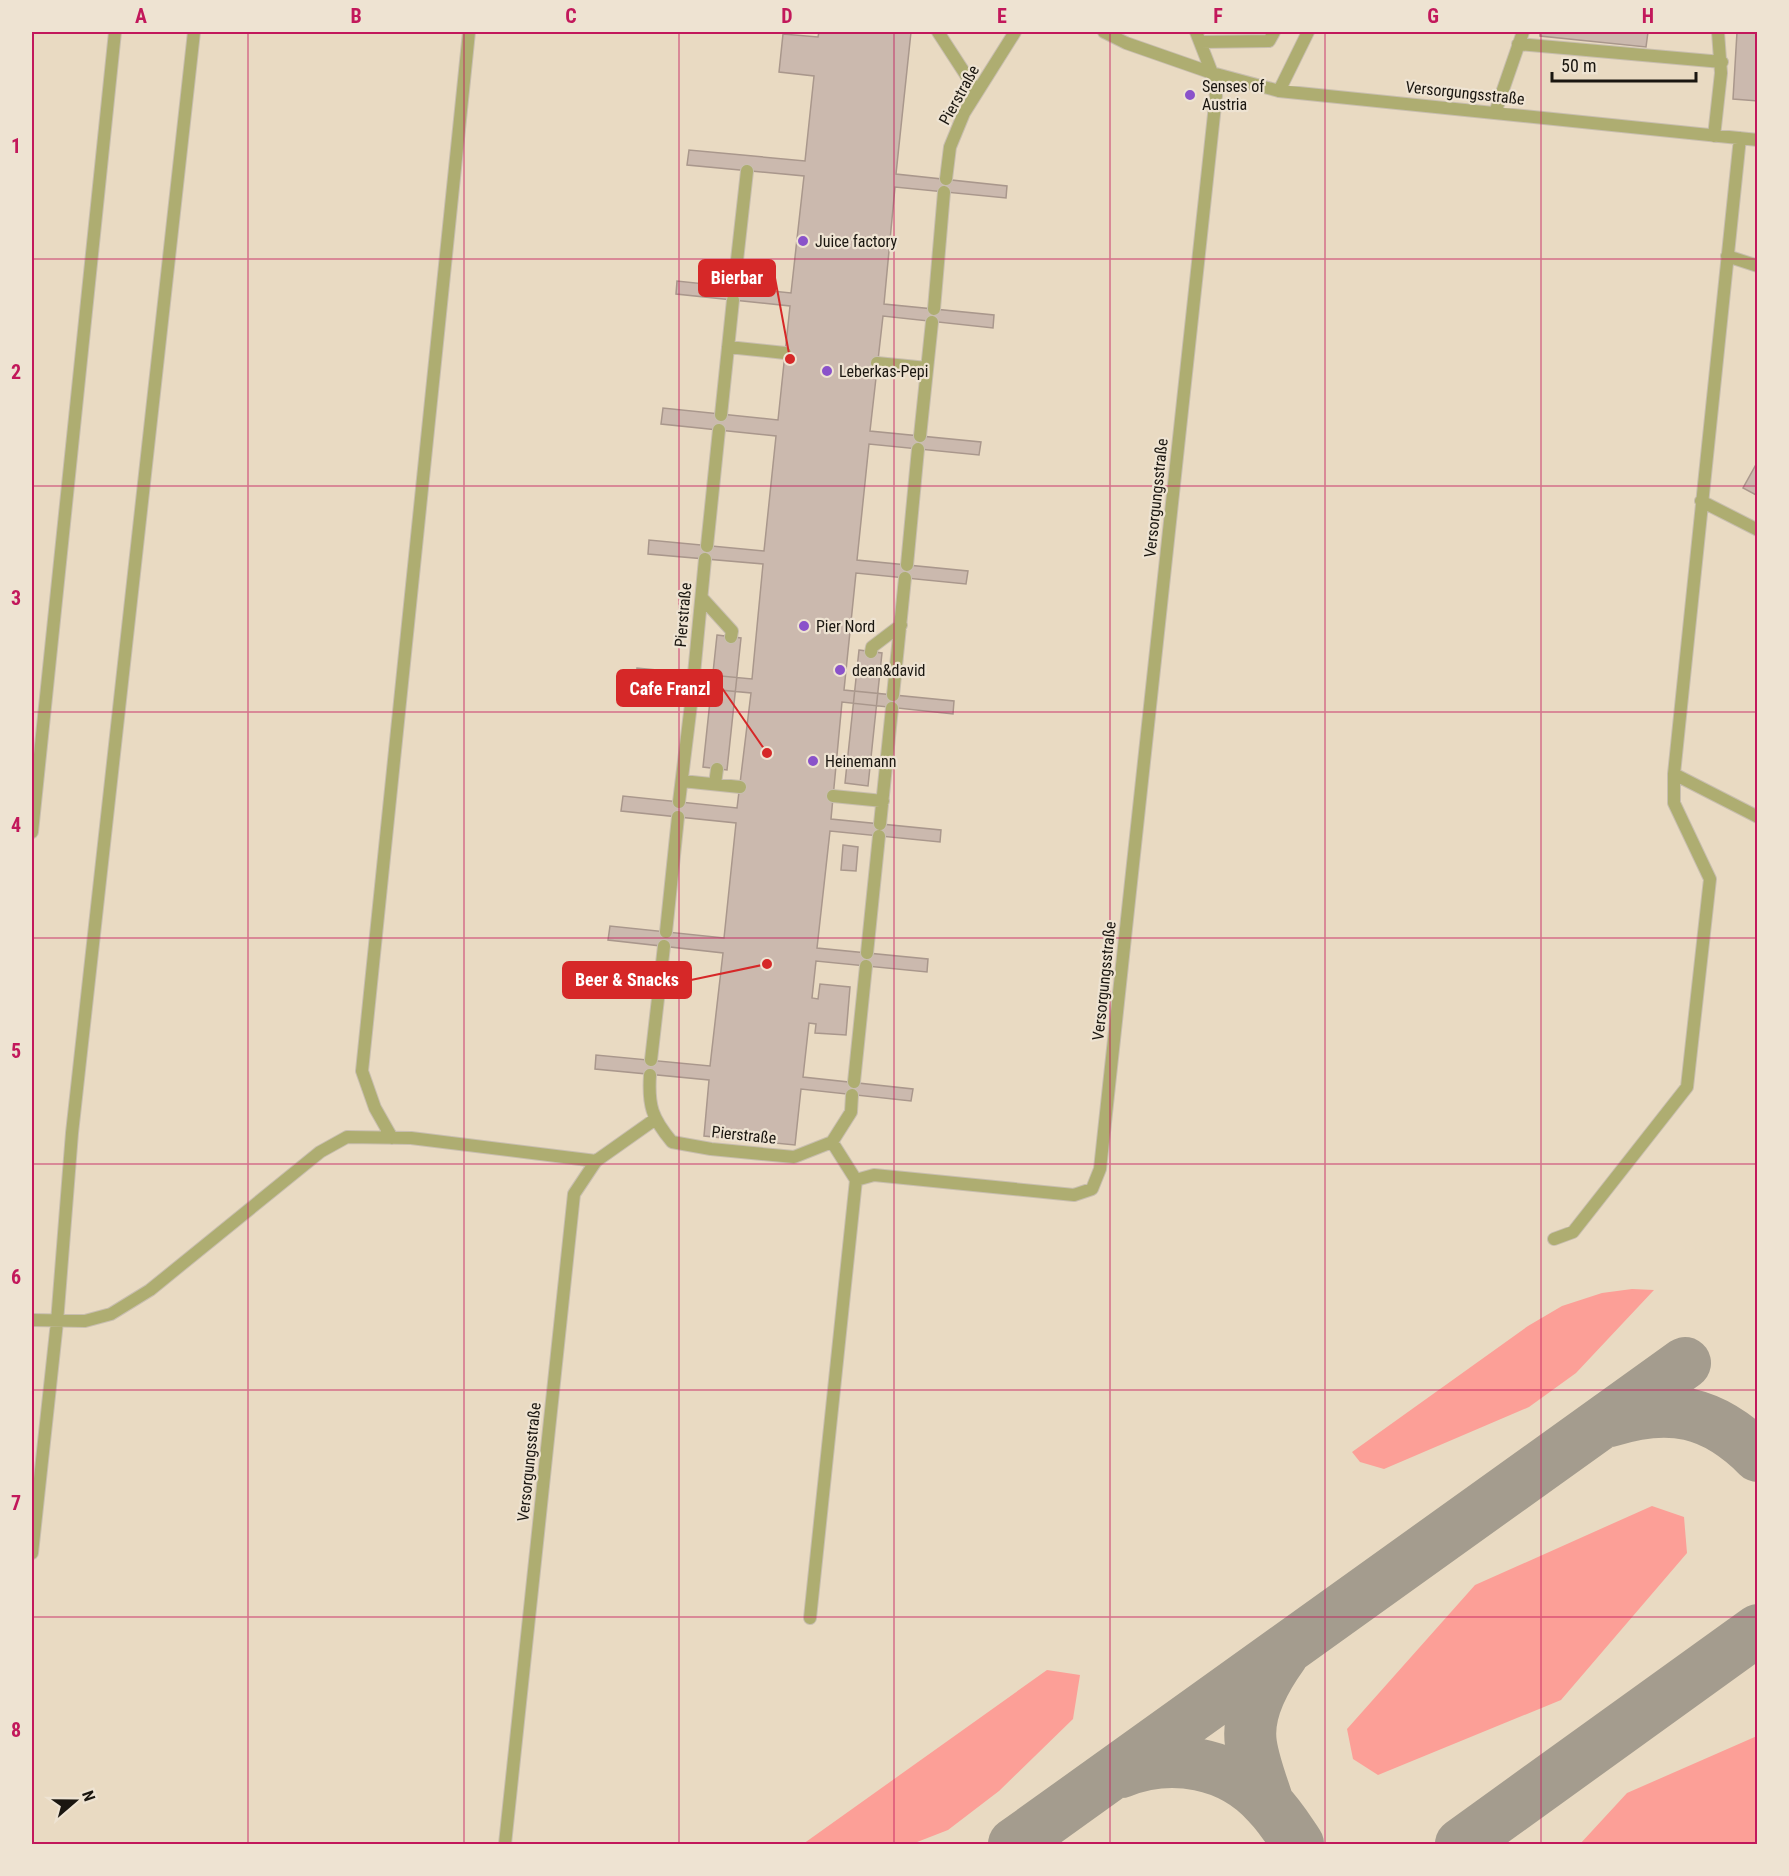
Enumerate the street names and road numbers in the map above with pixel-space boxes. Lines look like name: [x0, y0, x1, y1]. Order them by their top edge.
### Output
street label: Pierstraße: [935, 62, 983, 128]
street label: Versorgungsstraße: [1404, 77, 1526, 109]
street label: Versorgungsstraße: [1140, 437, 1172, 559]
street label: Pierstraße: [671, 582, 695, 648]
street label: Versorgungsstraße: [1088, 920, 1120, 1042]
street label: Pierstraße: [711, 1122, 777, 1148]
street label: Versorgungsstraße: [513, 1401, 545, 1523]

